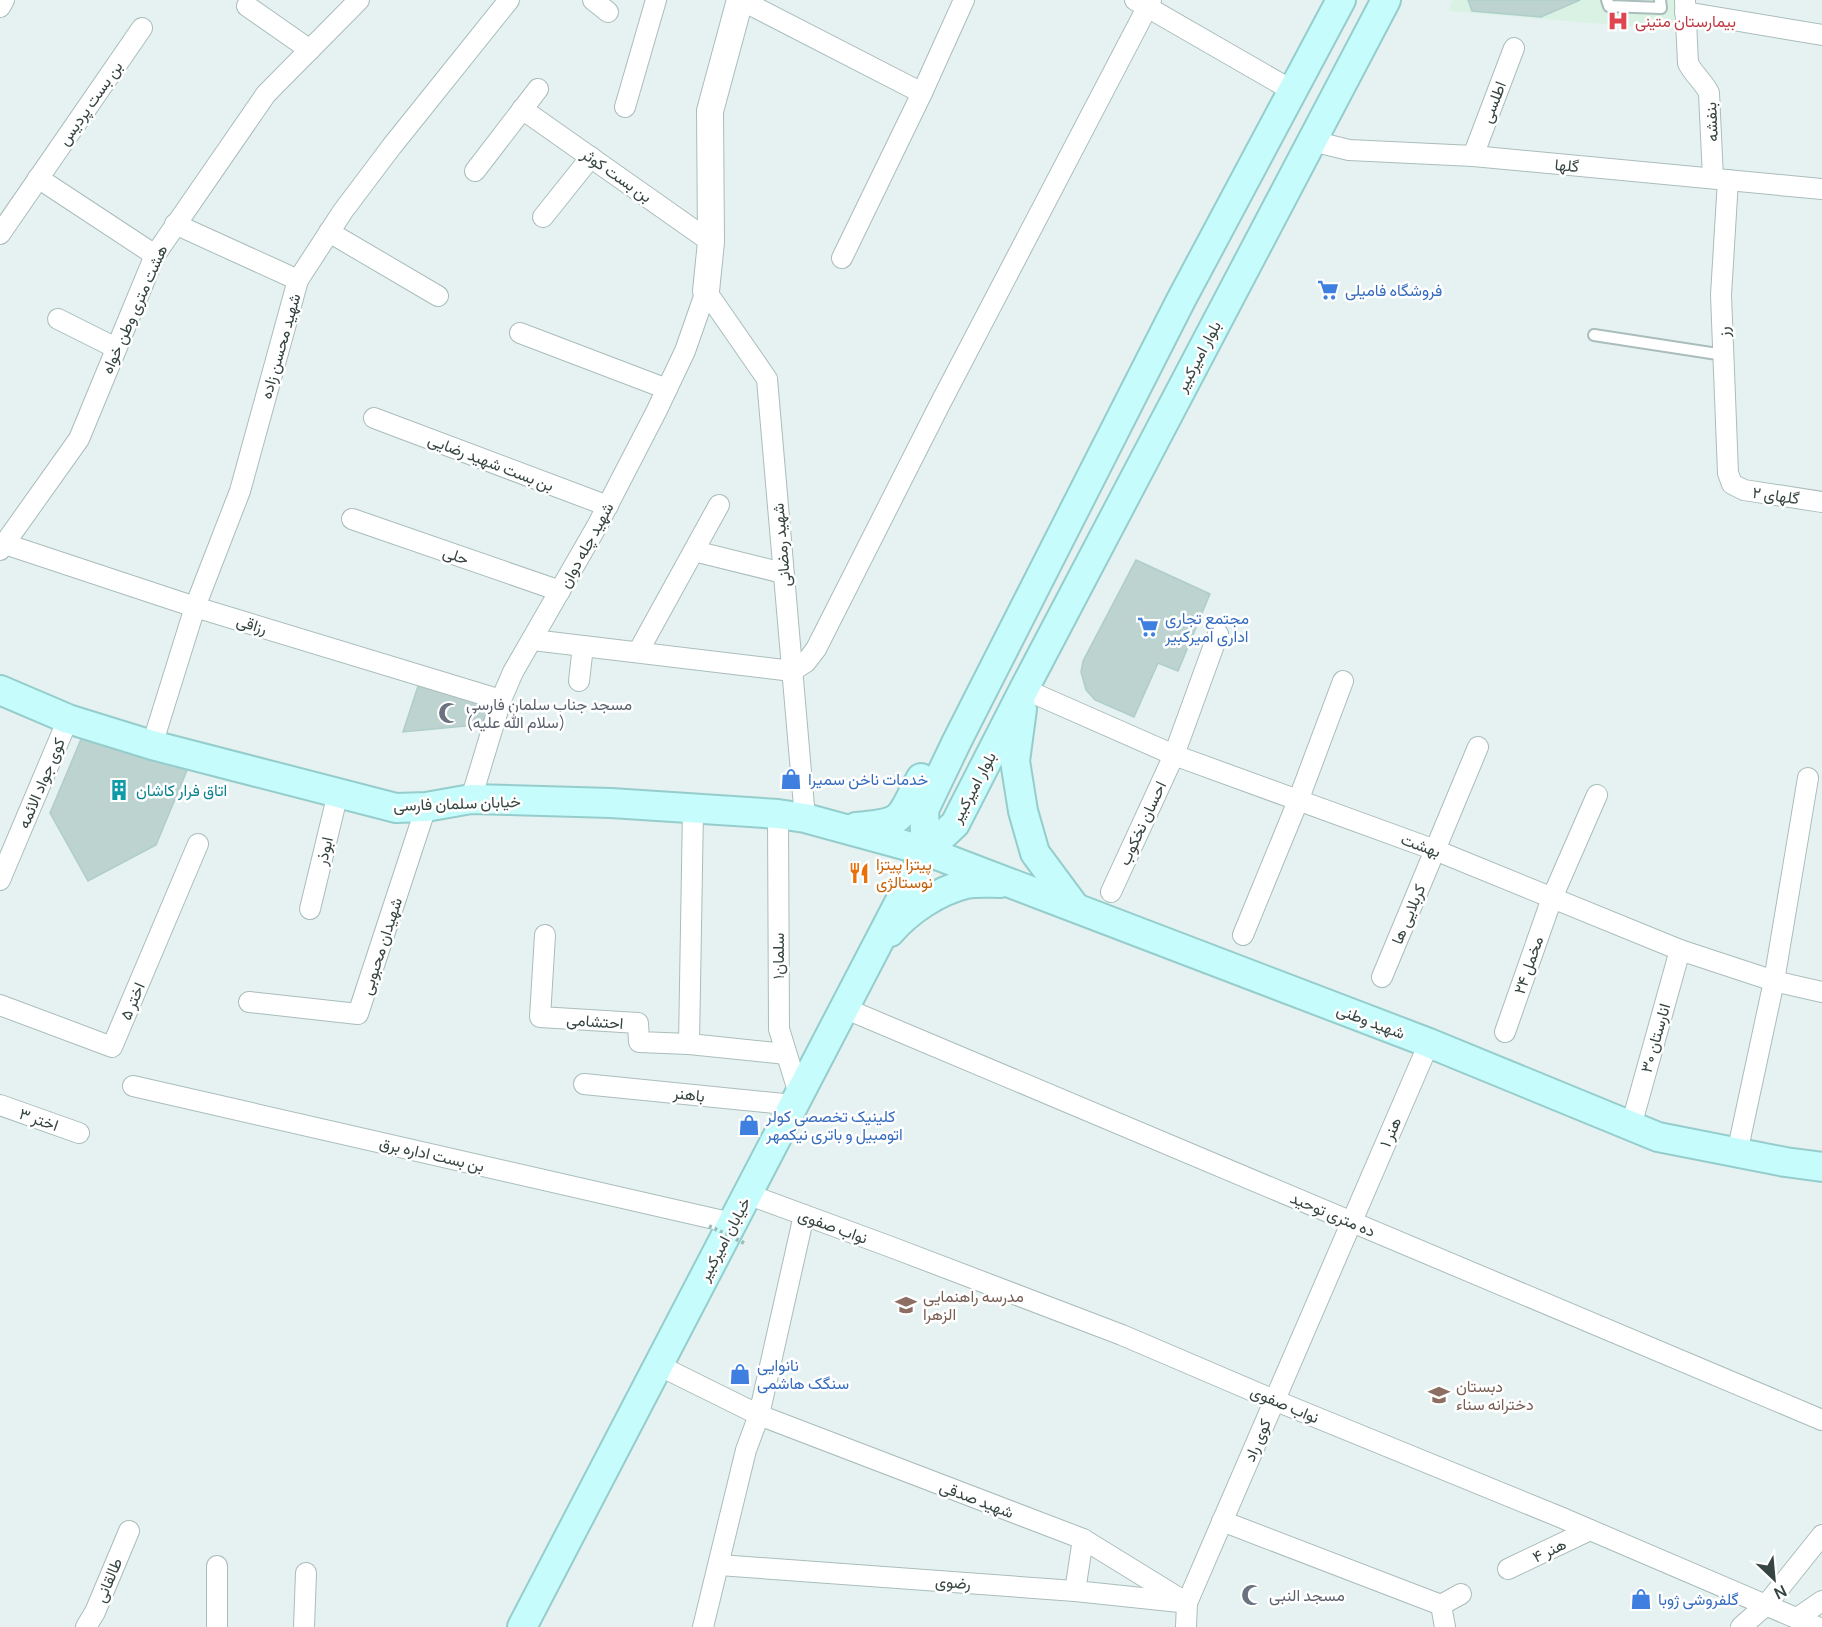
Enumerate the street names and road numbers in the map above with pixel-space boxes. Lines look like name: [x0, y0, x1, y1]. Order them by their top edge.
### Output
street label: بن بست پردیس: [53, 56, 128, 150]
street label: اطلسی: [1475, 78, 1511, 126]
street label: بنفشه: [1699, 102, 1723, 142]
street label: بن بست کوثر: [577, 142, 657, 207]
street label: گلها: [1554, 153, 1580, 177]
street label: هشت متری وطن خواه: [96, 241, 172, 377]
street label: شهید محسن زاده: [254, 291, 306, 401]
street label: بلوار امیرکبیر: [1170, 316, 1226, 396]
street label: رز: [1712, 326, 1734, 339]
street label: بن بست شهید رضایی: [425, 428, 557, 496]
street label: گلهای ۲: [1751, 481, 1801, 509]
street label: شهید چله دوان: [553, 498, 619, 592]
street label: شهید رمضانی: [766, 502, 796, 588]
street label: حلی: [440, 540, 472, 570]
street label: رزاقی: [234, 609, 270, 639]
street label: کوی جواد الائمه: [12, 734, 70, 832]
street label: بلوار امیرکبیر: [945, 747, 1001, 827]
street label: احسان نخکوب: [1113, 777, 1171, 869]
street label: خیابان سلمان فارسی: [393, 790, 521, 816]
street label: بهشت: [1398, 828, 1444, 862]
street label: ابوذر: [310, 835, 338, 868]
street label: کربلایی ها: [1386, 881, 1430, 947]
street label: شهیدان محبوبی: [355, 894, 407, 998]
street label: سلمان۱: [767, 933, 789, 979]
street label: مخمل ۲۴: [1508, 933, 1548, 997]
street label: اختر ۵: [114, 979, 150, 1023]
street label: شهید وطنی: [1334, 998, 1408, 1044]
street label: انارستان ۳۰: [1635, 1001, 1675, 1075]
street label: احتشامی: [566, 1008, 624, 1034]
street label: باهنر: [671, 1081, 706, 1107]
street label: اختر ۳: [16, 1102, 62, 1136]
street label: هنر ۱: [1374, 1114, 1406, 1150]
street label: بن بست اداره برق: [377, 1131, 487, 1177]
street label: ده متری توحید: [1287, 1186, 1379, 1242]
street label: خیابان امیرکبیر: [692, 1193, 755, 1286]
street label: نواب صفوی: [795, 1203, 871, 1249]
street label: نواب صفوی: [1247, 1380, 1323, 1428]
street label: کوی راد: [1238, 1415, 1276, 1465]
street label: شهید صدقی: [937, 1475, 1017, 1523]
street label: هنر ۴: [1528, 1532, 1570, 1568]
street label: طالقانی: [89, 1554, 127, 1606]
street label: رضوی: [934, 1570, 972, 1594]

